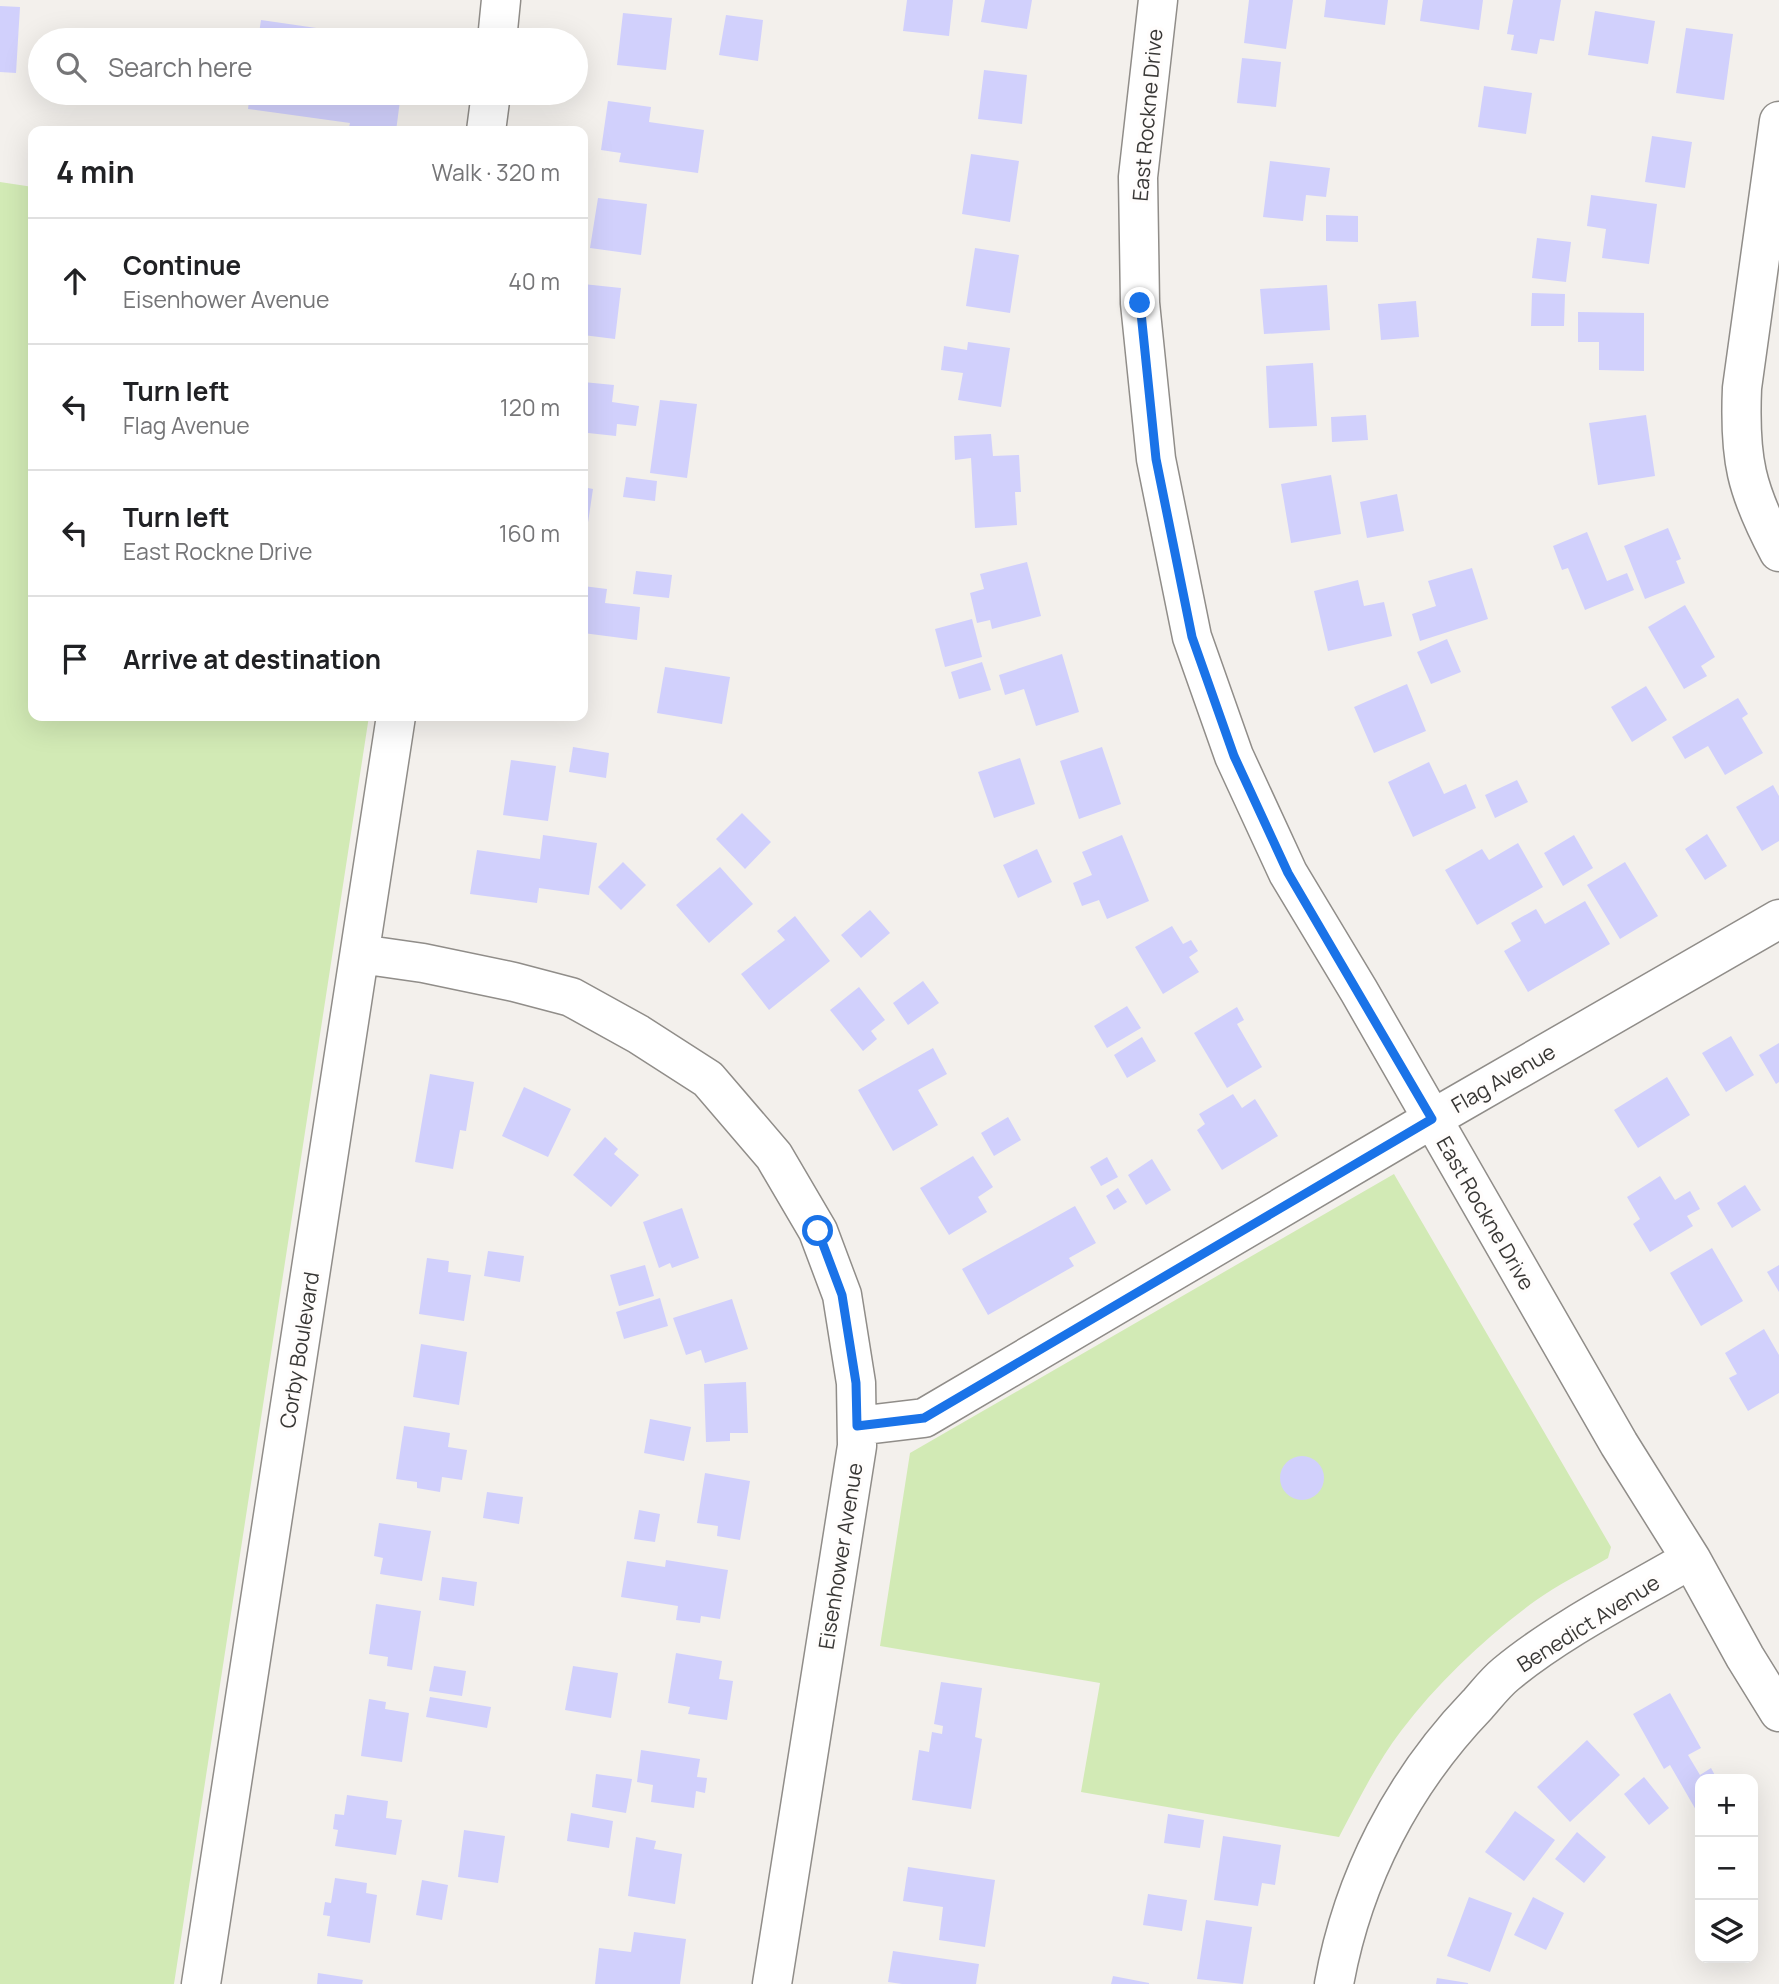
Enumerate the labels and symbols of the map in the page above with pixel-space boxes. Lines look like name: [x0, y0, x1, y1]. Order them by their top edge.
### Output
street label: East Rockne Drive: [1126, 28, 1168, 202]
route end: [1124, 287, 1155, 318]
street label: Flag Avenue: [1446, 1037, 1560, 1119]
street label: East Rockne Drive: [1431, 1131, 1541, 1295]
route start: [802, 1215, 833, 1246]
street label: Corby Boulevard: [273, 1270, 325, 1430]
street label: Eisenhower Avenue: [811, 1461, 869, 1651]
street label: Benedict Avenue: [1511, 1568, 1665, 1678]

